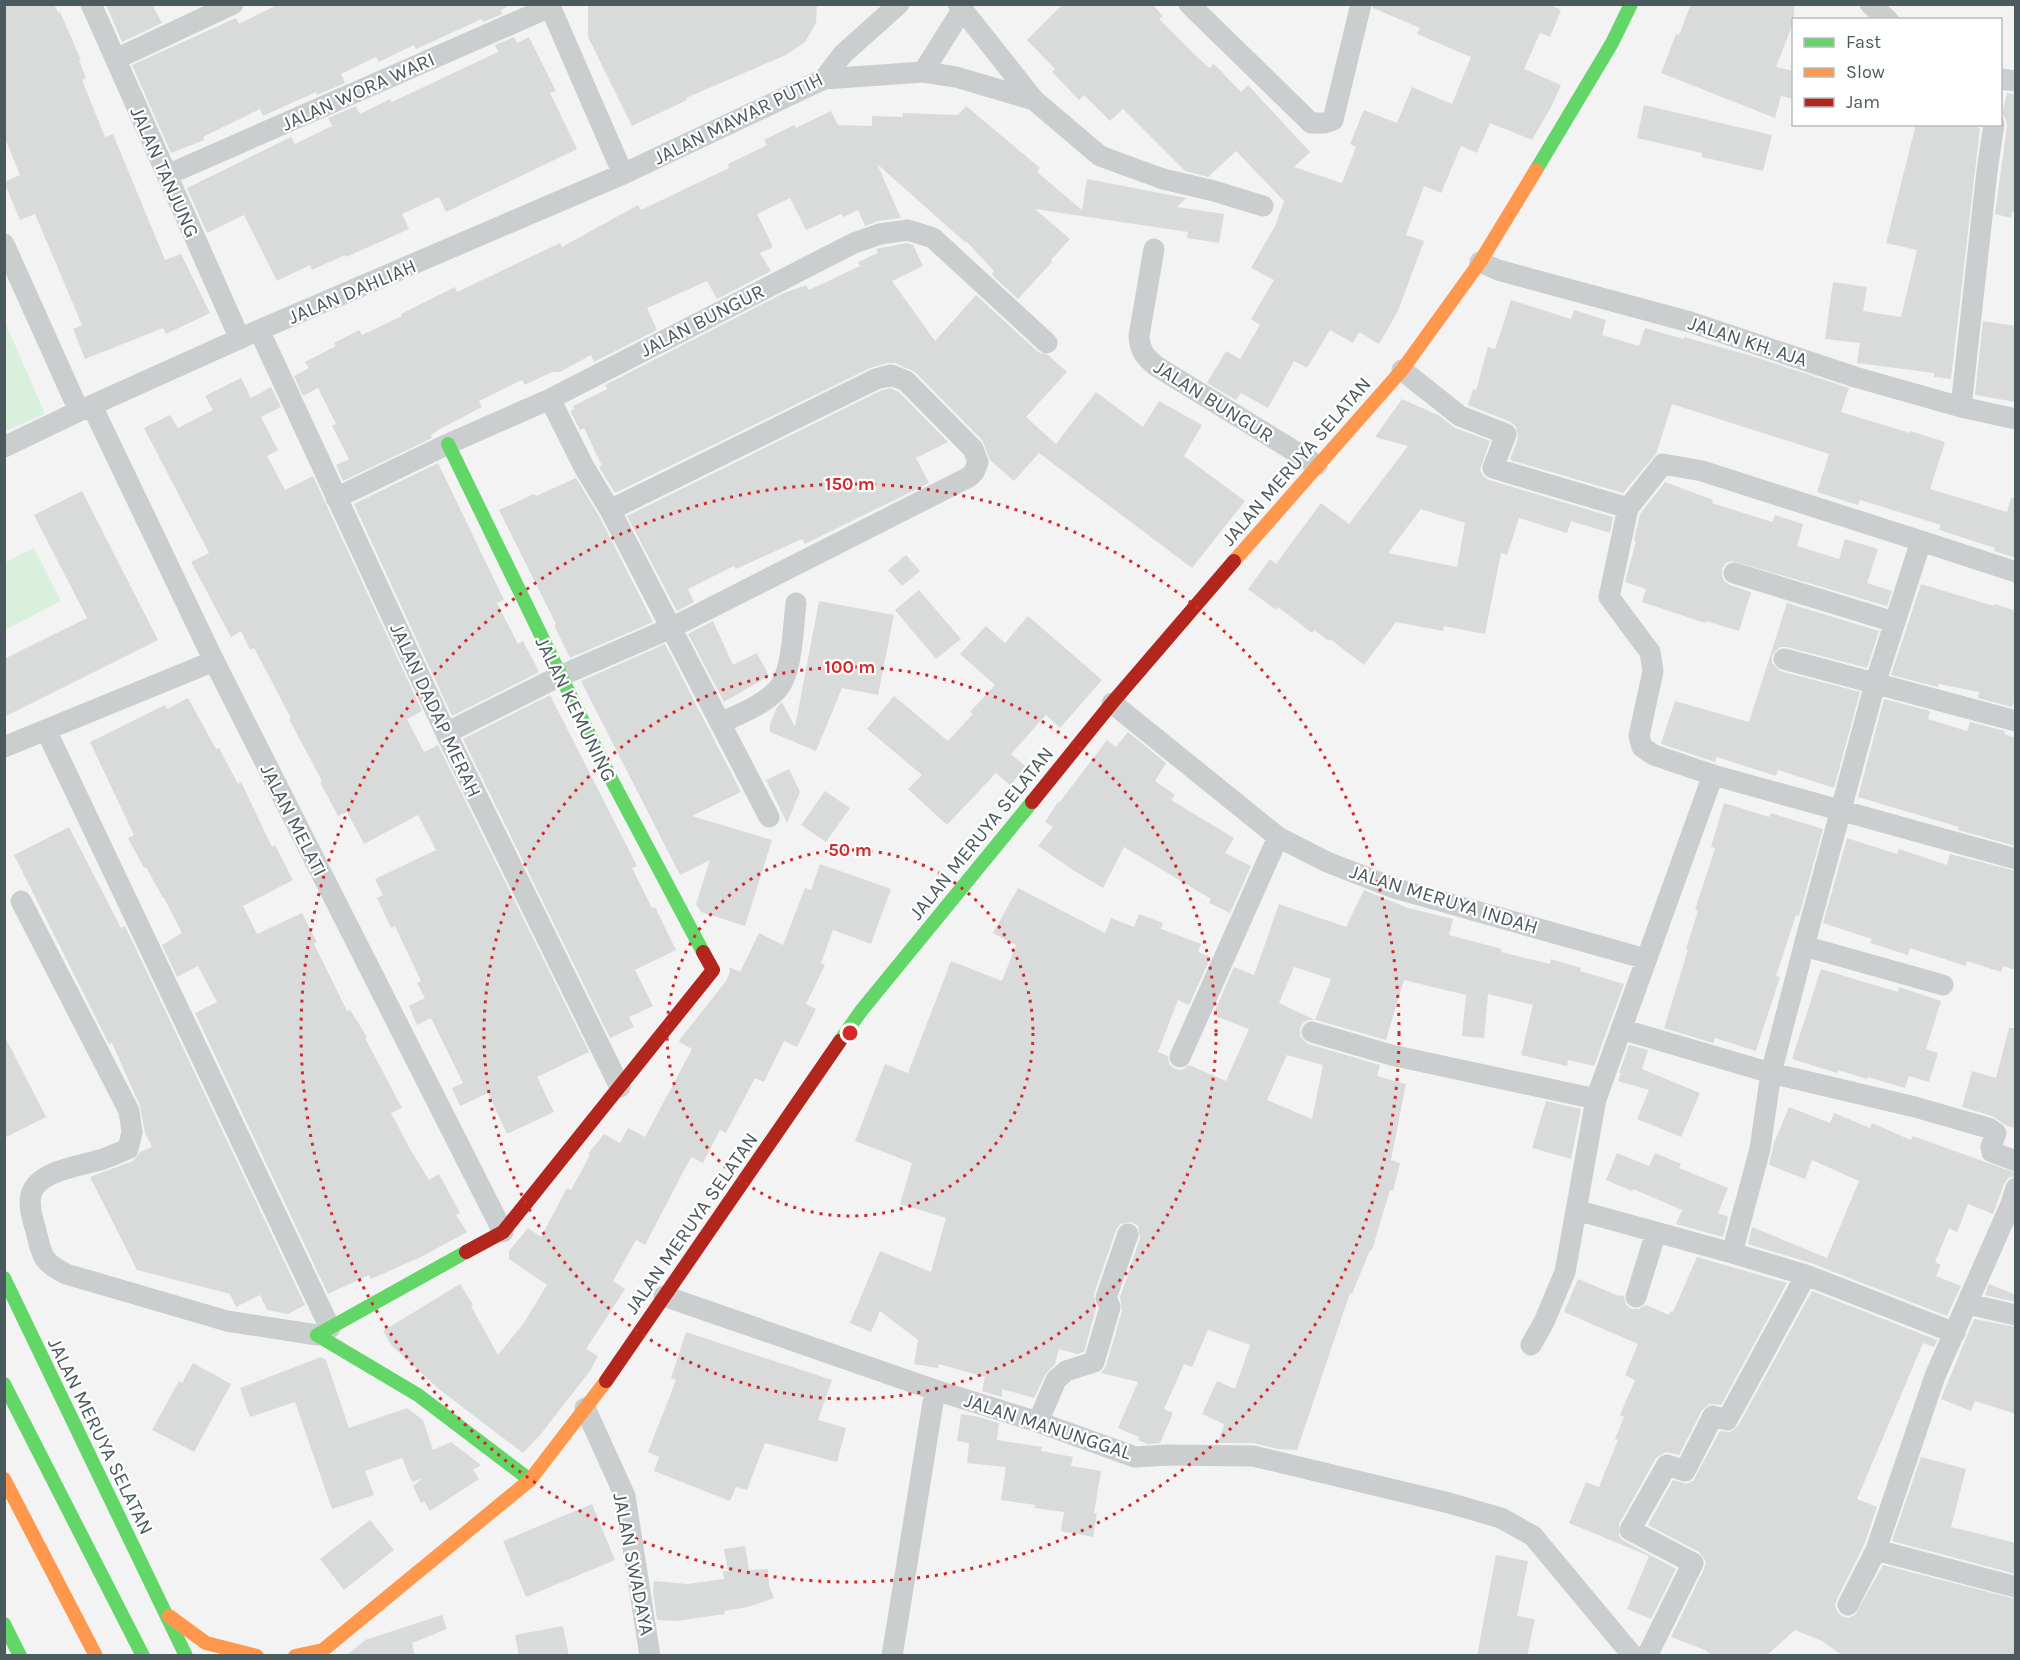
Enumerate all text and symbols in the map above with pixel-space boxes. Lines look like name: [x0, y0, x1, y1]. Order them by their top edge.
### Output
legend: [1792, 18, 2002, 126]
text: Fast: [1846, 31, 1881, 53]
street label: JALAN WORA WARI: [278, 47, 438, 135]
text: Slow: [1846, 61, 1885, 83]
street label: JALAN MAWAR PUTIH: [650, 67, 827, 169]
text: Jam: [1846, 91, 1880, 113]
street label: JALAN TANJUNG: [125, 103, 204, 241]
street label: JALAN DAHLIAH: [285, 254, 420, 329]
street label: JALAN BUNGUR: [636, 279, 768, 362]
street label: JALAN KH. AJA: [1685, 311, 1810, 372]
street label: JALAN BUNGUR: [1150, 356, 1278, 447]
street label: JALAN MERUYA SELATAN: [1217, 372, 1376, 550]
text: 150 m: [825, 473, 875, 495]
street label: JALAN DADAP MERAH: [385, 620, 486, 801]
street label: JALAN KEMUNING: [531, 633, 621, 785]
text: 100 m: [825, 656, 875, 678]
street label: JALAN MERUYA SELATAN: [905, 742, 1058, 924]
street label: JALAN MELATI: [255, 760, 332, 880]
text: 50 m: [828, 839, 872, 861]
street label: JALAN MERUYA INDAH: [1347, 860, 1541, 939]
centre of rings: [840, 1023, 860, 1043]
street label: JALAN MERUYA SELATAN: [620, 1128, 763, 1318]
street label: JALAN MERUYA SELATAN: [43, 1334, 158, 1538]
street label: JALAN MANUNGGAL: [961, 1389, 1135, 1465]
street label: JALAN SWADAYA: [608, 1491, 659, 1637]

